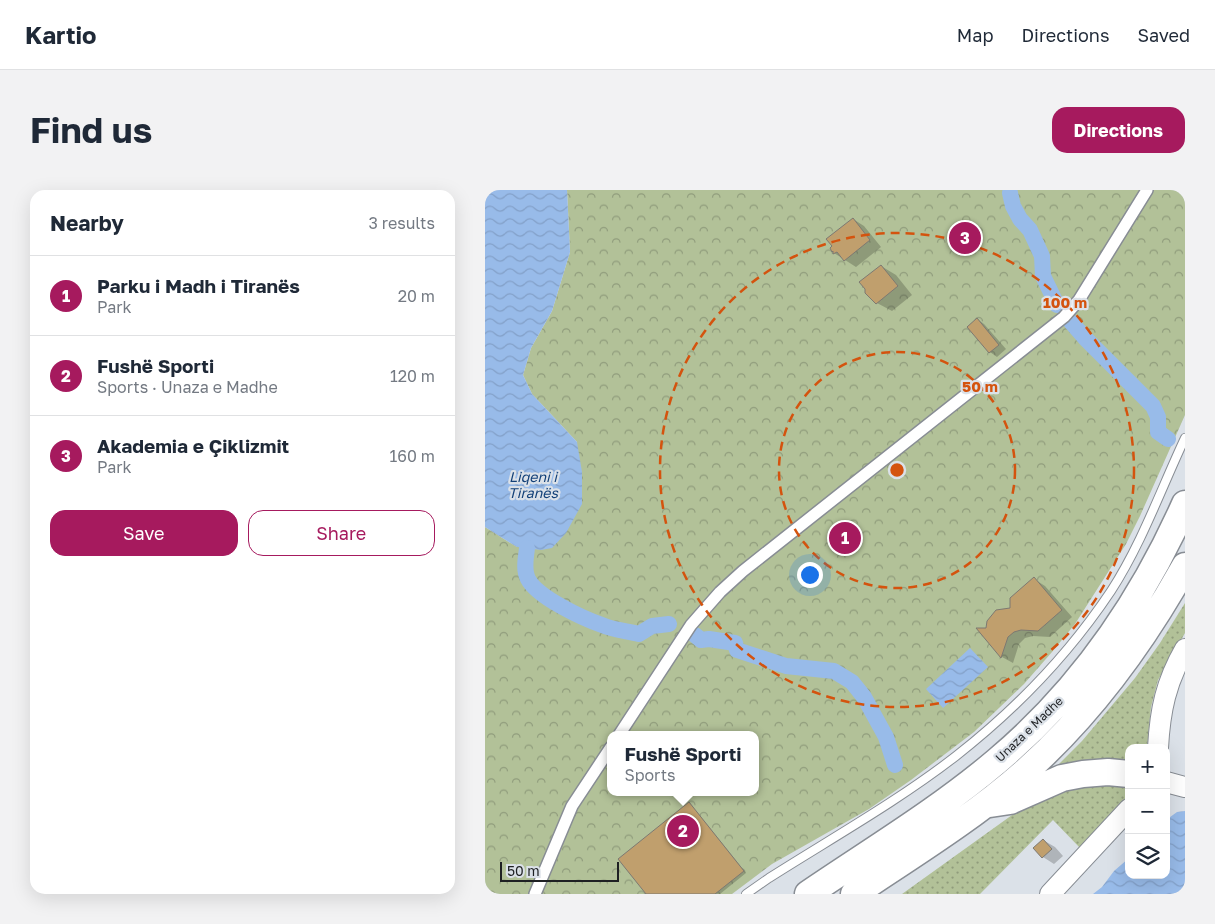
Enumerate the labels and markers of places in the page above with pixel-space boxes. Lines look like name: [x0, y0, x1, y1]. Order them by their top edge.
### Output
pin: 3: [949, 219, 981, 257]
centre of rings: [888, 461, 906, 479]
pin: 1: [829, 519, 861, 557]
pin: 2: [667, 812, 699, 850]

